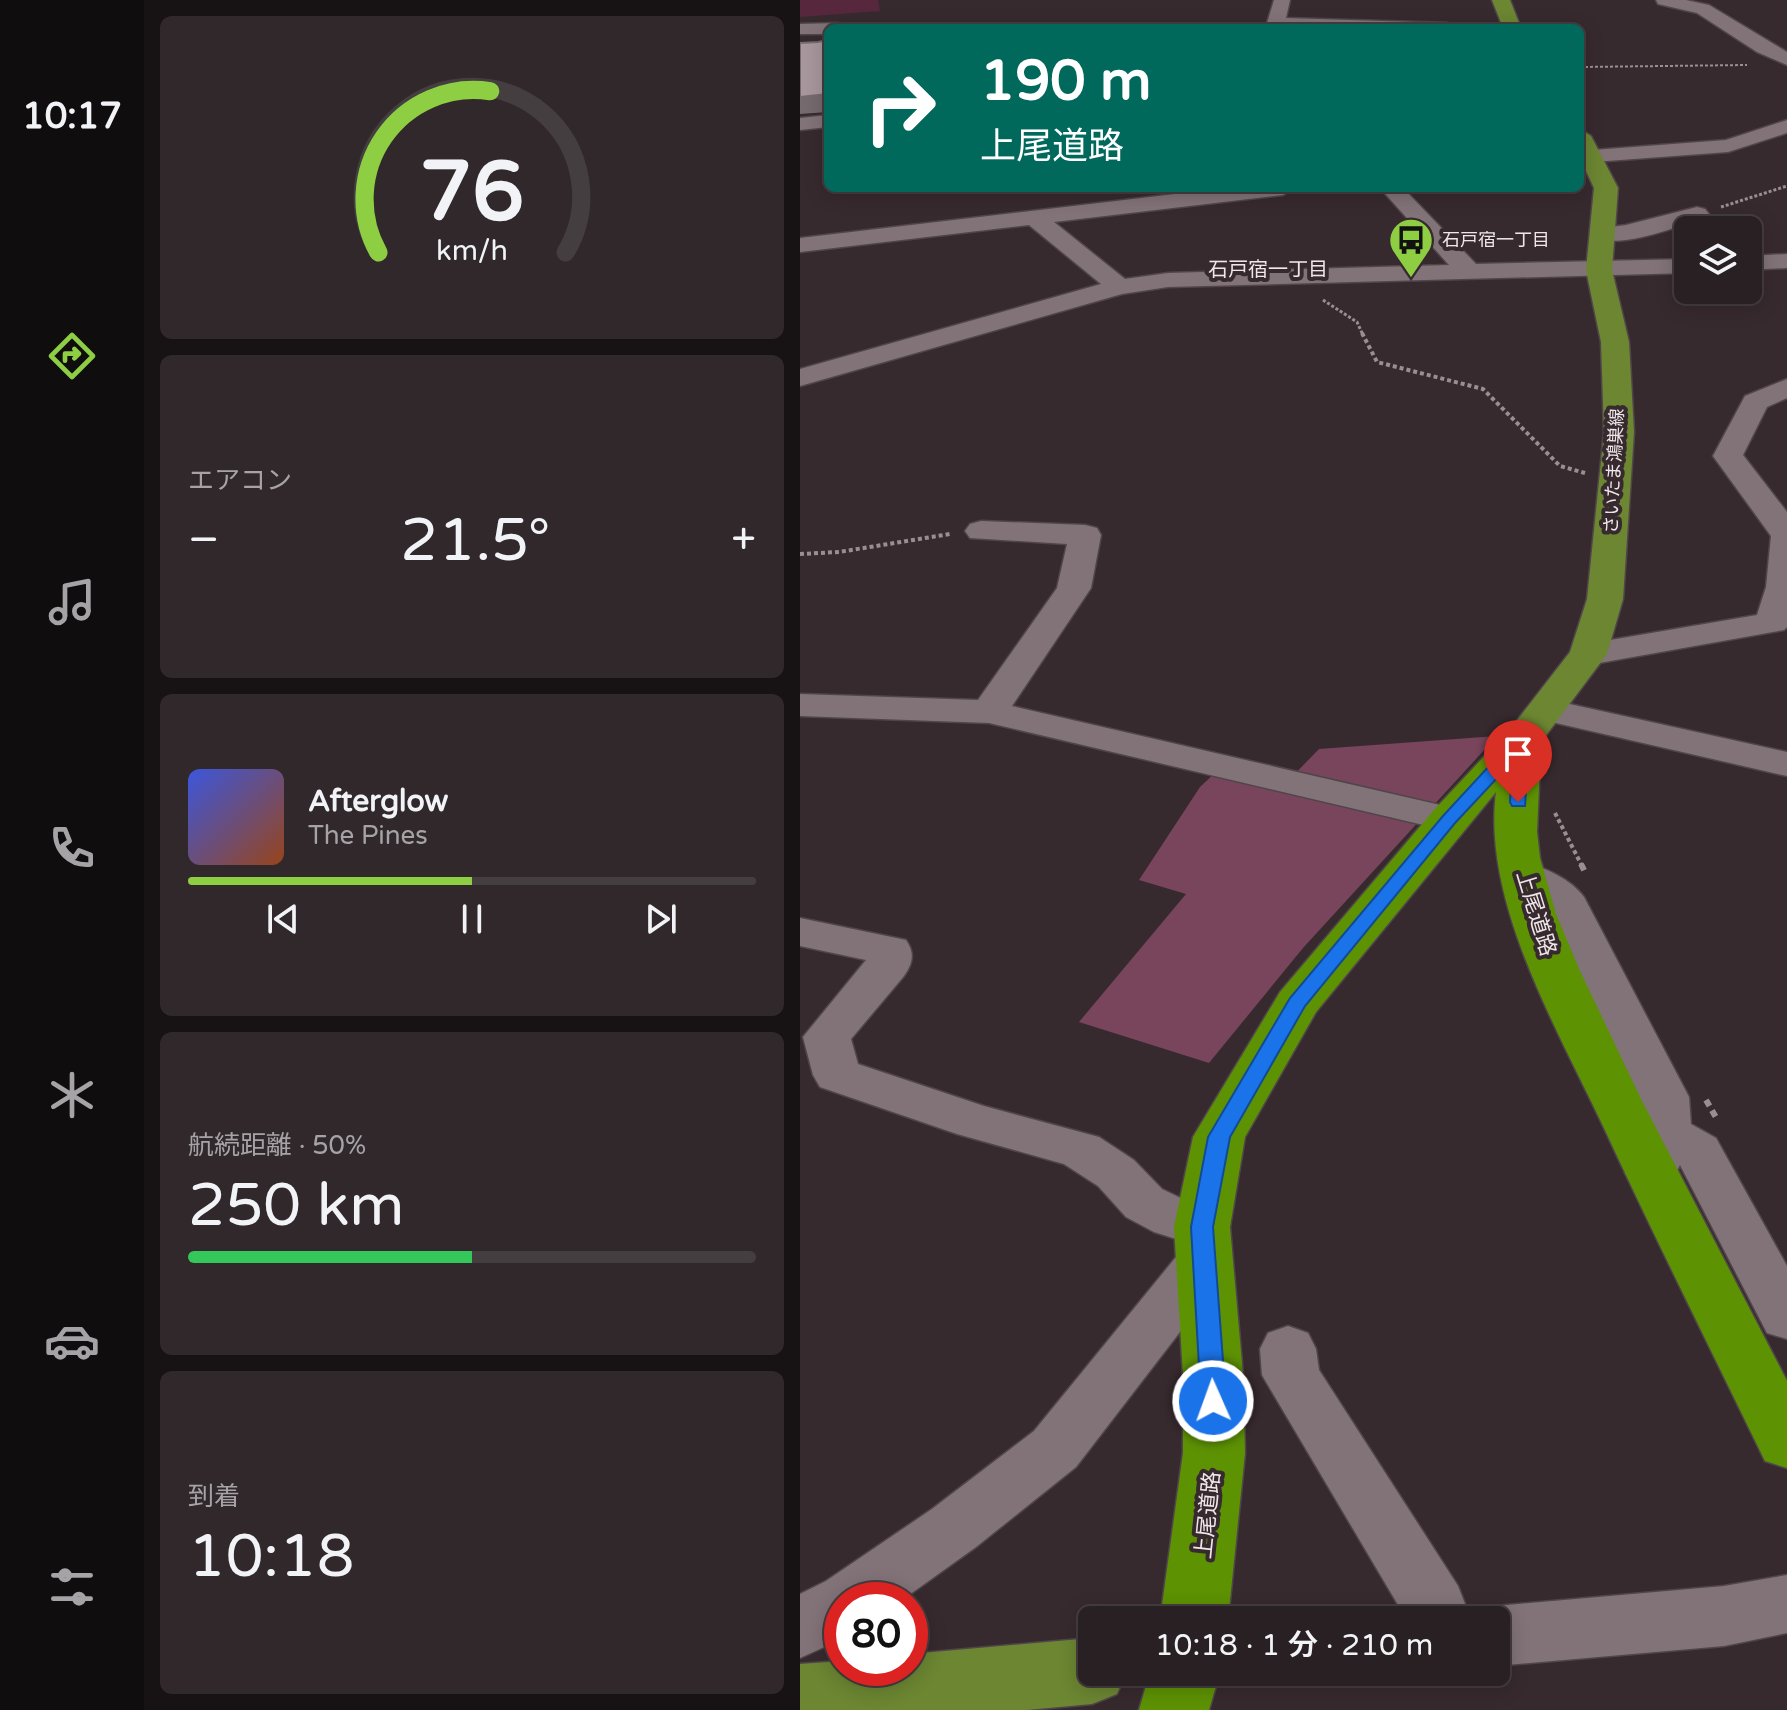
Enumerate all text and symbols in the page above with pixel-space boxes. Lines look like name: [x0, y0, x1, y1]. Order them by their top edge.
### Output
text: 190 m: [980, 48, 1151, 115]
icon: right: [848, 56, 952, 160]
text: 10:17: [22, 95, 122, 138]
text: 上尾道路: [980, 125, 1124, 168]
text: 76: [420, 143, 524, 243]
bus stop icon: 石戸宿一丁目: [1387, 216, 1435, 279]
map controls: [1674, 216, 1762, 304]
button: layers: [1674, 216, 1762, 304]
place label: 石戸宿一丁目: [1442, 229, 1550, 251]
text: km/h: [436, 235, 508, 269]
district label: 石戸宿一丁目: [1208, 258, 1328, 282]
icon: directions: [44, 328, 100, 384]
street label: さいたま鴻巣線: [1600, 408, 1628, 534]
text: エアコン: [188, 465, 292, 496]
text: 21.5°: [400, 505, 550, 577]
text: −: [188, 514, 219, 567]
text: +: [731, 514, 756, 567]
icon: music: [44, 574, 100, 630]
pin: [1484, 720, 1552, 802]
icon: arrive: [1496, 732, 1540, 776]
text: Afterglow: [308, 783, 448, 820]
icon: phone: [44, 820, 100, 876]
text: The Pines: [308, 820, 428, 851]
street label: 上尾道路: [1511, 867, 1561, 959]
icon: previous: [261, 897, 305, 941]
icon: pause: [450, 897, 494, 941]
icon: next: [639, 897, 683, 941]
icon: climate: [44, 1067, 100, 1123]
text: 航続距離 · 50%: [188, 1130, 366, 1161]
text: 250 km: [188, 1170, 404, 1242]
icon: car: [44, 1313, 100, 1369]
position arrow: [1171, 1359, 1255, 1443]
street label: 上尾道路: [1190, 1470, 1226, 1560]
text: 到着: [188, 1481, 240, 1512]
text: 10:18: [188, 1521, 354, 1593]
icon: filters: [44, 1559, 100, 1615]
speed limit sign: 80: [824, 1582, 928, 1686]
text: 10:18 · 1 分 · 210 m: [1155, 1627, 1433, 1664]

